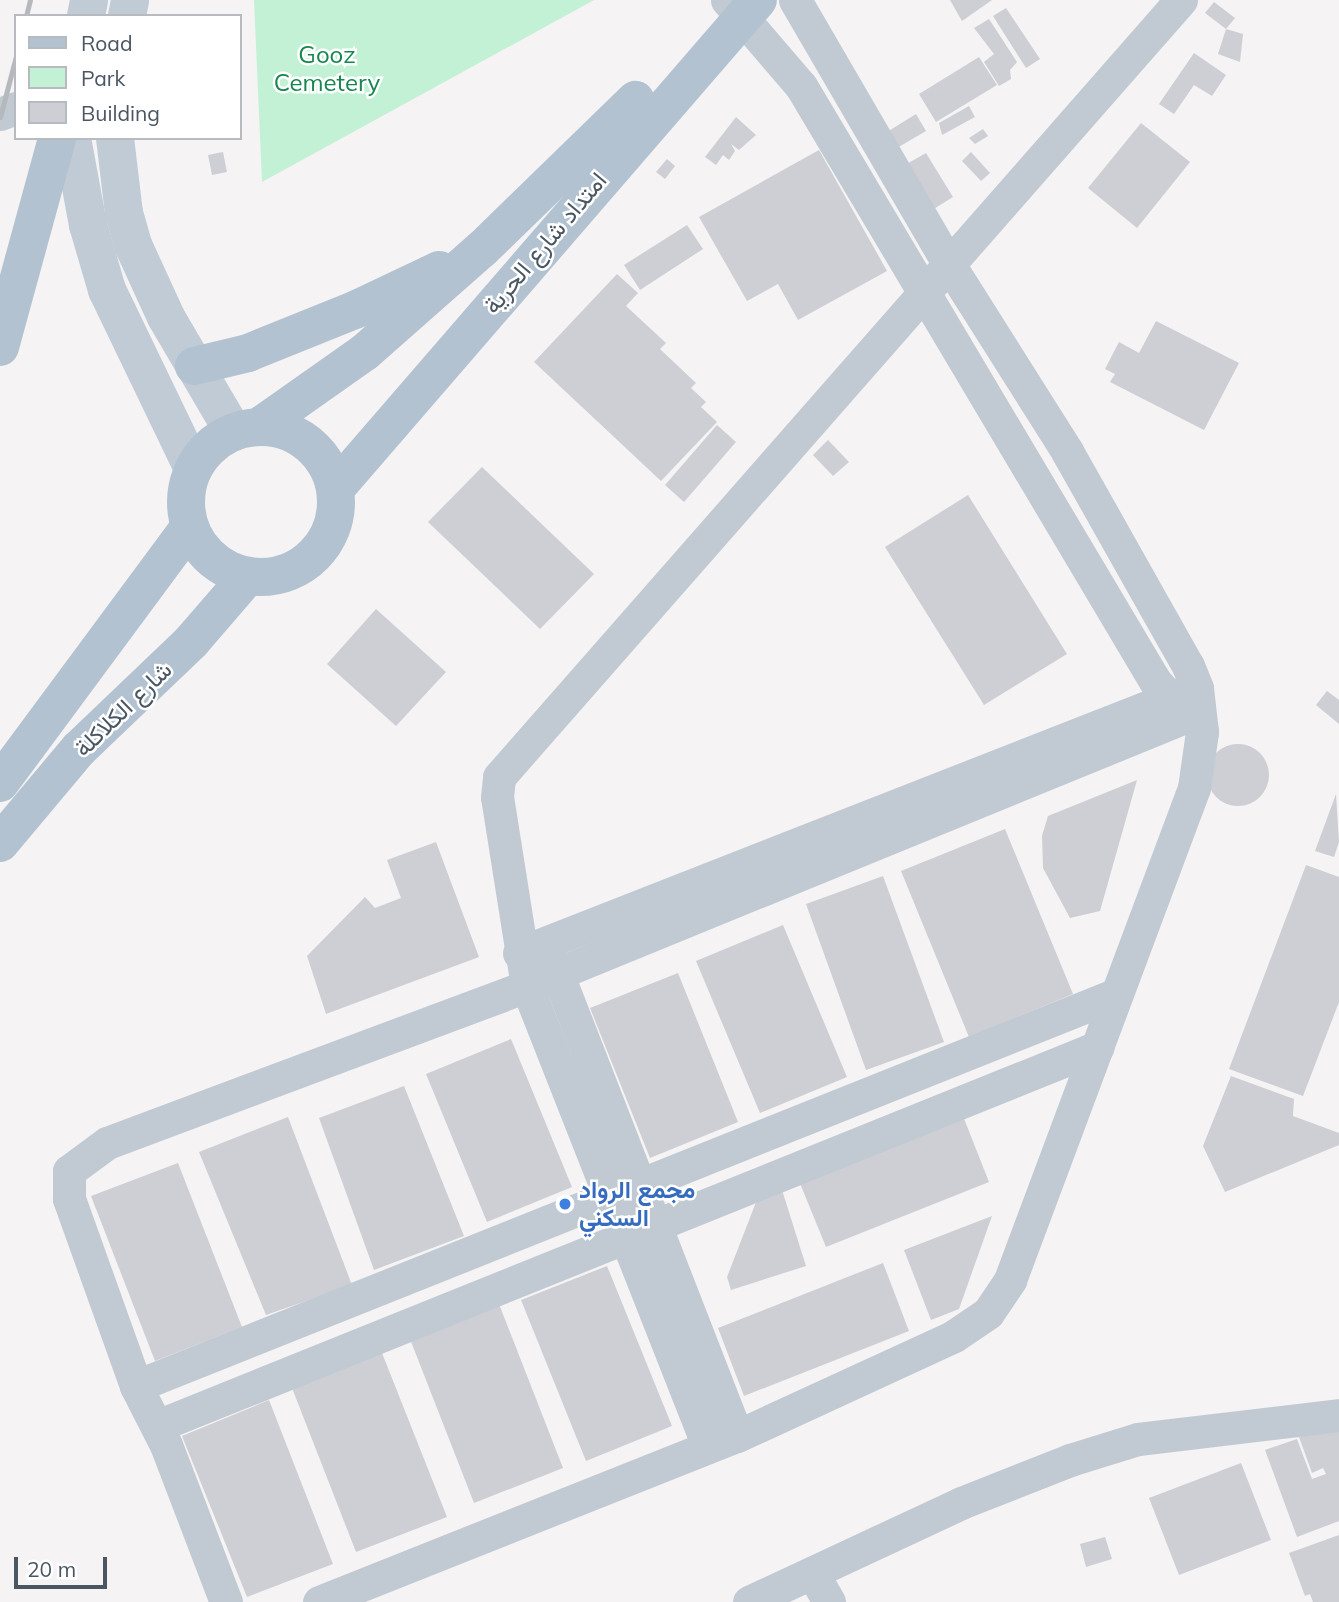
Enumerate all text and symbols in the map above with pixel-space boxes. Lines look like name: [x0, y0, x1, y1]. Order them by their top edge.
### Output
legend: [14, 14, 242, 140]
text: Road: [81, 30, 132, 56]
park label: Gooz Cemetery: [274, 41, 380, 97]
text: Park: [81, 65, 125, 91]
text: Building: [81, 100, 160, 126]
street label: امتداد شارع الحرية: [478, 166, 612, 320]
street label: شارع الكلاكلة: [68, 655, 178, 763]
place label: مجمع الرواد السكني: [579, 1176, 695, 1232]
marker: مجمع الرواد السكني: [557, 1196, 573, 1212]
scale bar: [18, 1542, 110, 1586]
text: 20 m: [27, 1556, 76, 1582]

